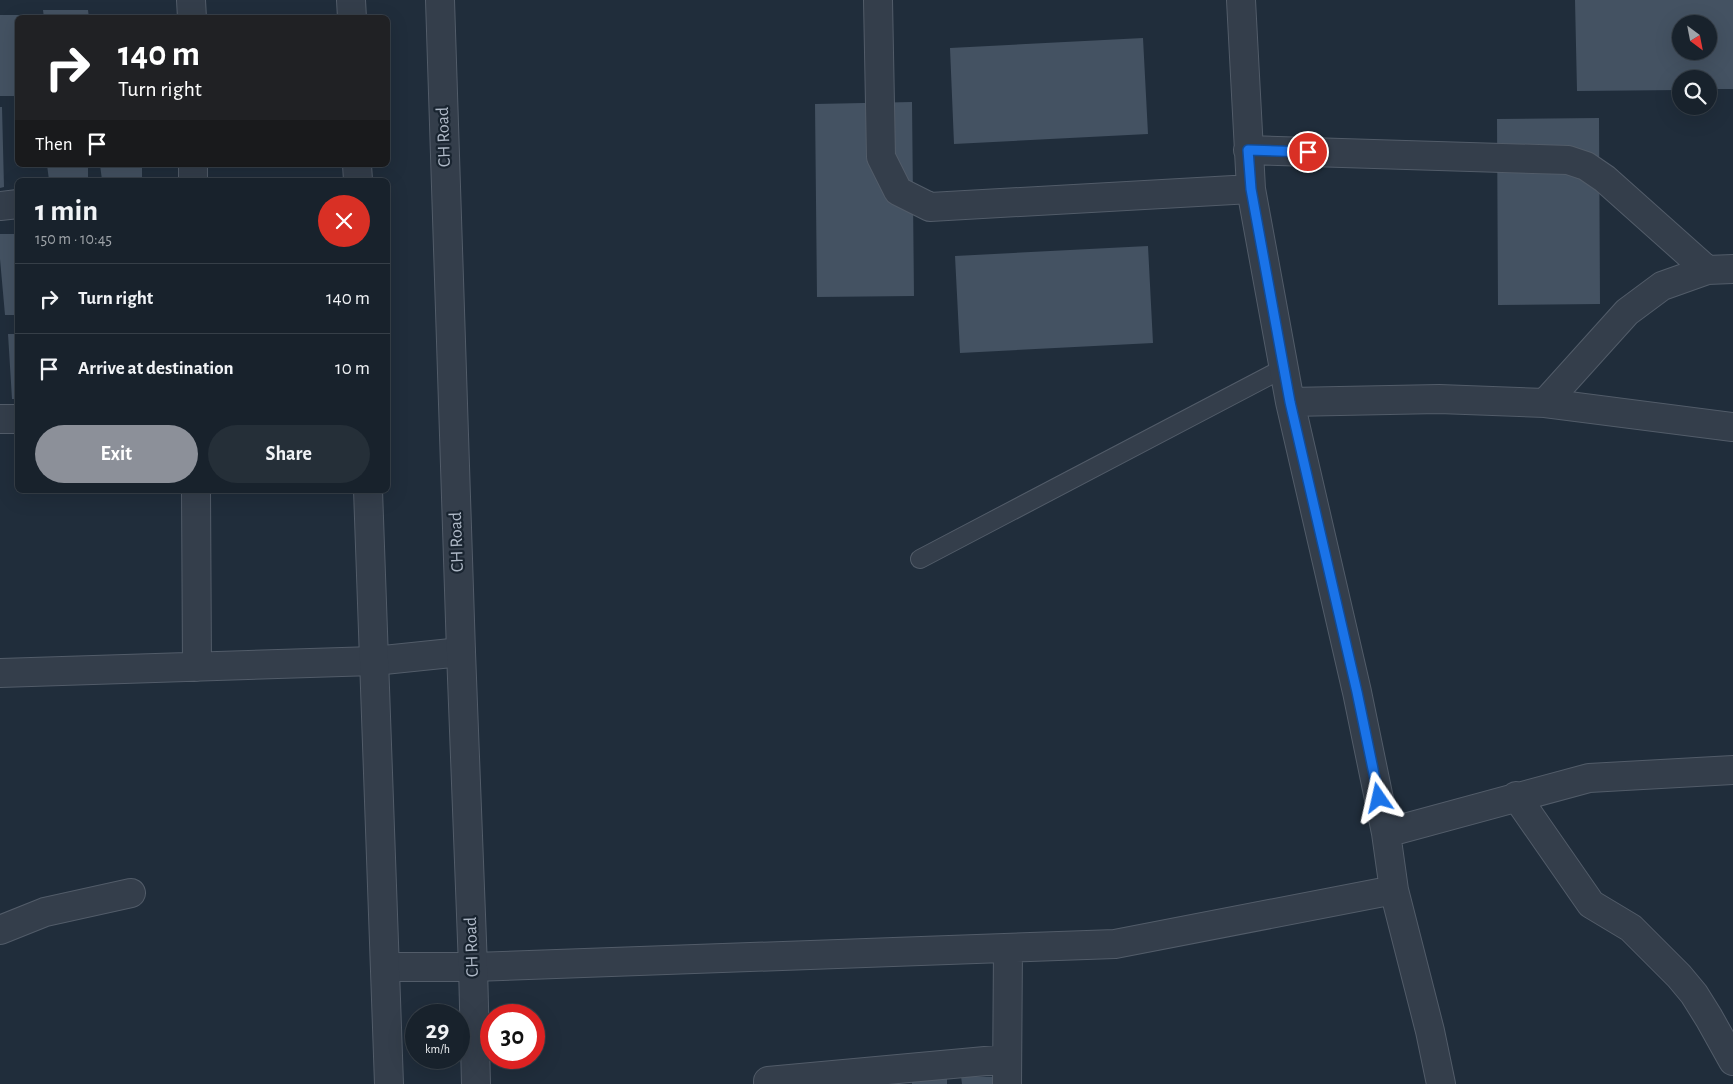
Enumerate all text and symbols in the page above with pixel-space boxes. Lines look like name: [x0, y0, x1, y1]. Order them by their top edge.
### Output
north arrow: [1672, 15, 1718, 60]
map controls: [1672, 15, 1717, 115]
icon: right: [35, 35, 100, 100]
text: 140 m: [118, 37, 200, 72]
button: search: [1672, 70, 1717, 115]
text: Turn right: [118, 78, 202, 100]
street label: CH Road: [434, 106, 454, 168]
icon: arrive: [83, 130, 111, 158]
pin: [1287, 131, 1329, 173]
text: Then: [35, 135, 73, 154]
icon: arrive: [1294, 138, 1322, 166]
button: close: [318, 195, 370, 247]
text: 1 min: [35, 196, 98, 226]
text: 150 m · 10:45: [35, 231, 112, 247]
icon: right: [35, 285, 63, 313]
text: Turn right: [78, 289, 153, 308]
text: 140 m: [326, 289, 370, 308]
icon: arrive: [35, 355, 63, 383]
text: Arrive at destination: [78, 359, 234, 378]
text: 10 m: [335, 359, 370, 378]
button: Exit: [35, 425, 198, 483]
button: Share: [208, 425, 370, 483]
street label: CH Road: [447, 511, 467, 573]
position arrow: [1352, 771, 1404, 823]
street label: CH Road: [462, 916, 482, 978]
speed limit sign: 30: [480, 1004, 545, 1069]
text: 29: [426, 1018, 449, 1043]
text: km/h: [425, 1043, 450, 1055]

